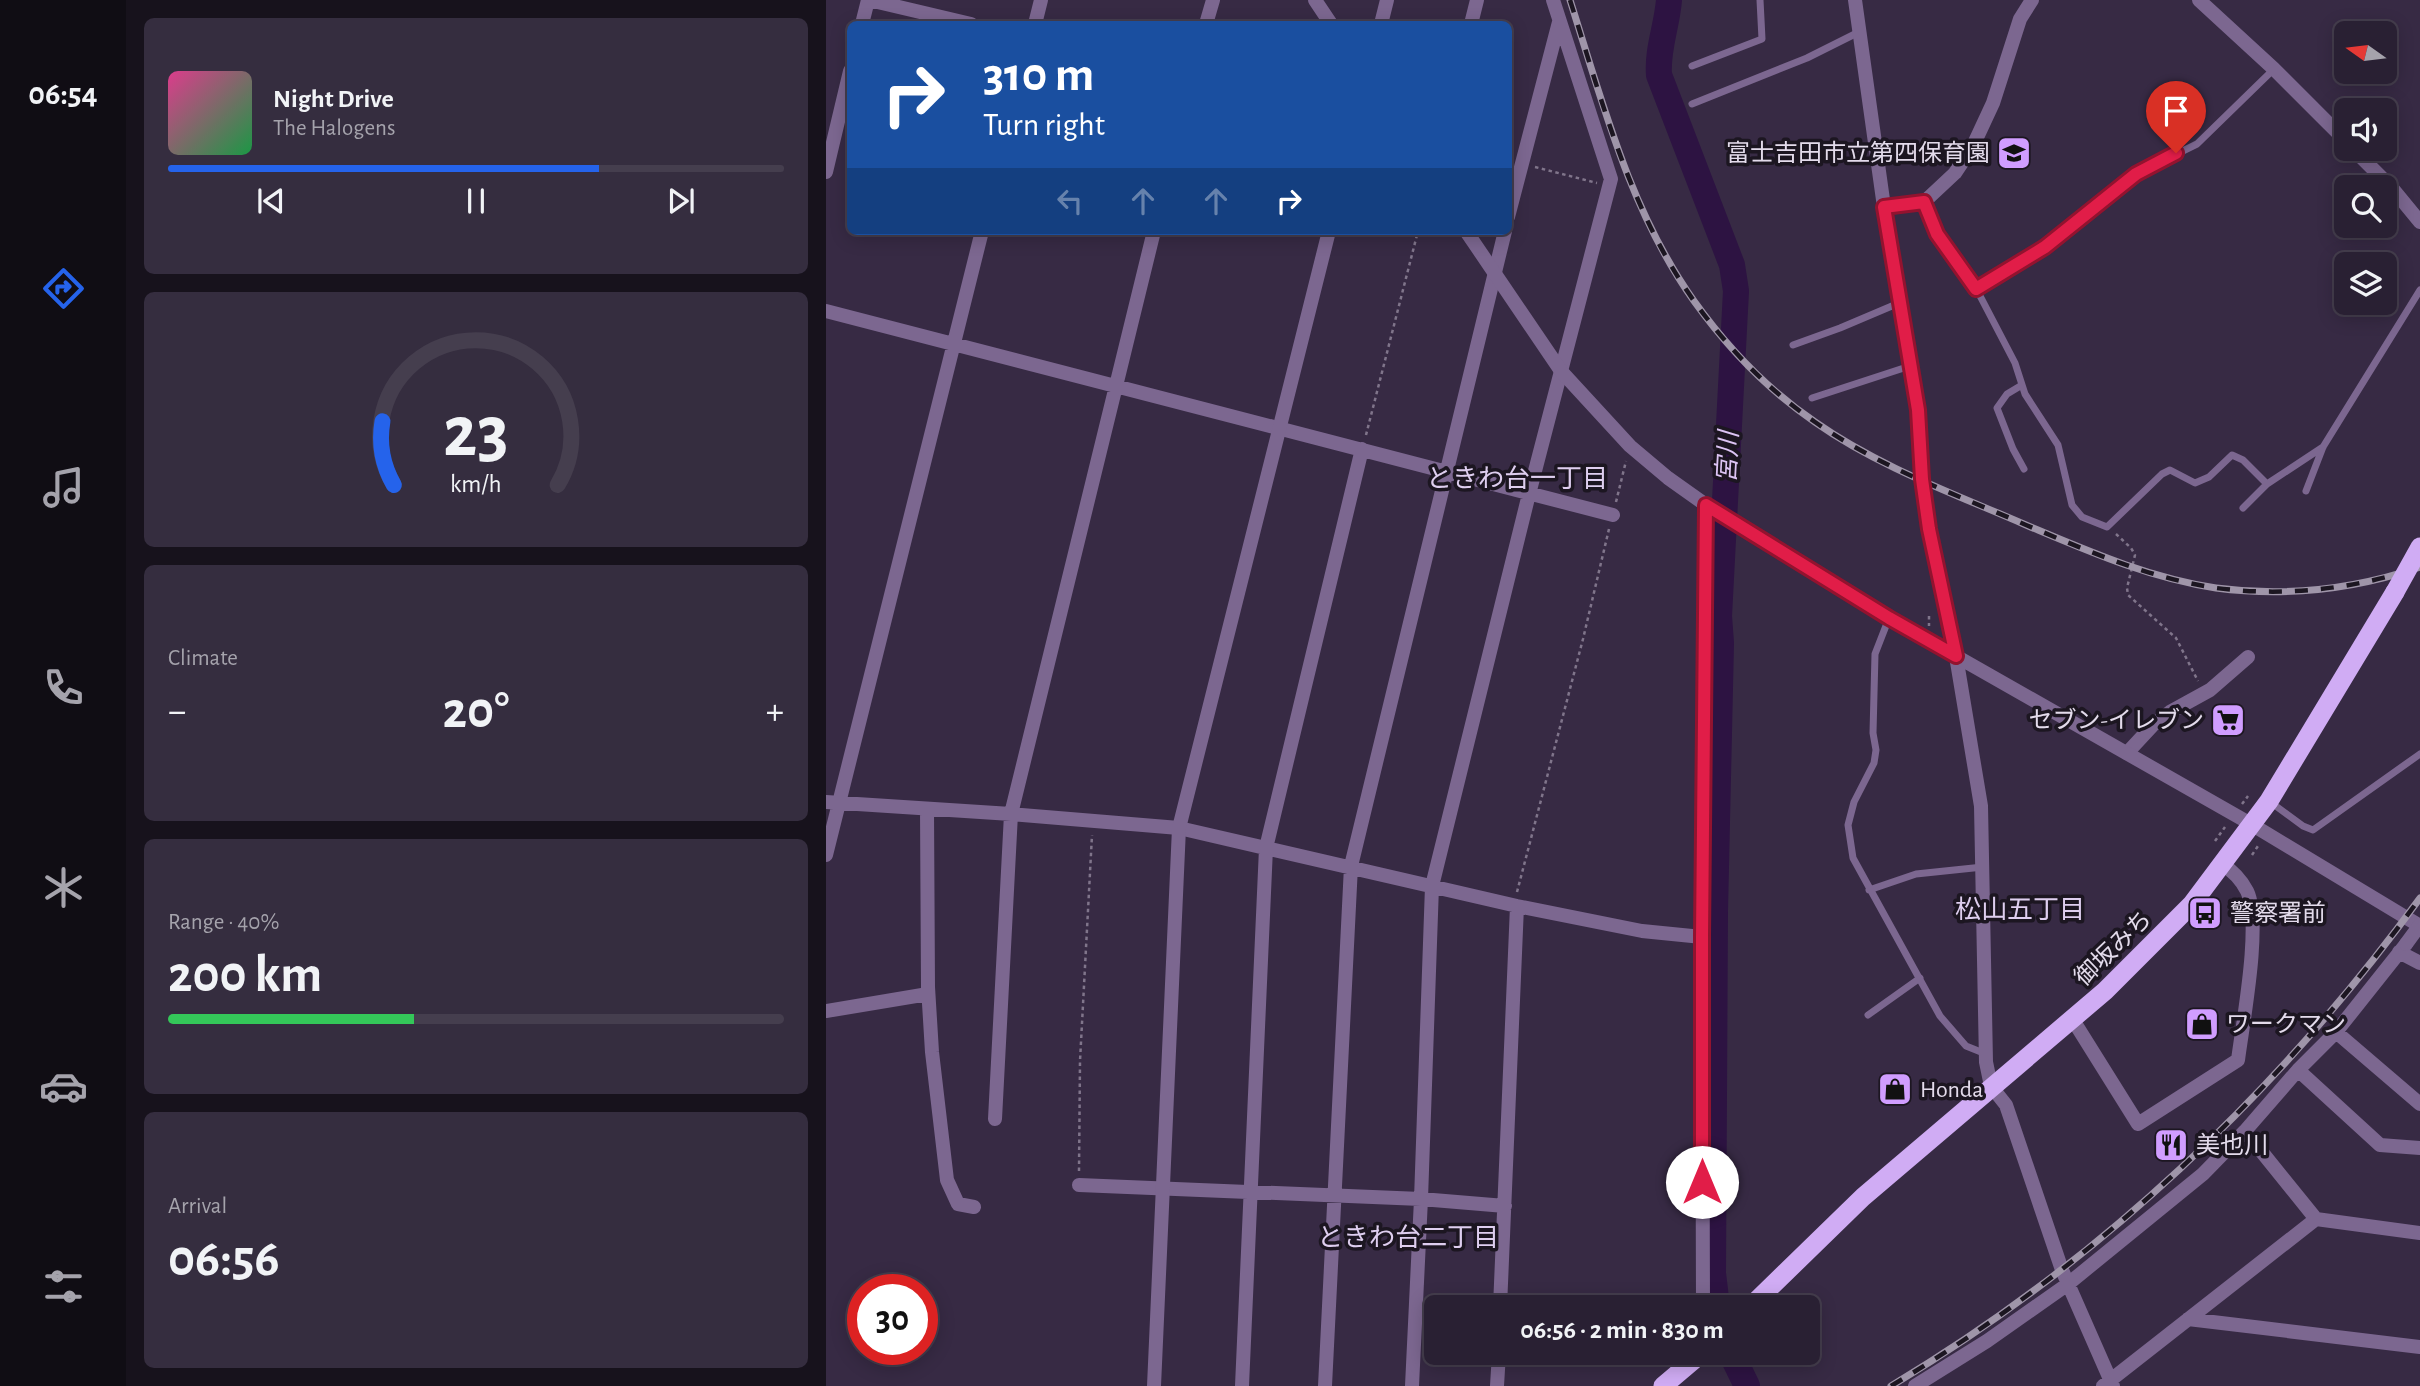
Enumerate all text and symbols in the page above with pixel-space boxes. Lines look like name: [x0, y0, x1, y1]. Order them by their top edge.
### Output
north arrow: [2334, 21, 2398, 84]
map controls: [2334, 21, 2397, 315]
icon: right: [868, 49, 959, 140]
text: 310 m: [983, 51, 1094, 100]
text: 06:54: [28, 78, 98, 110]
pin: [2146, 81, 2206, 153]
text: Night Drive: [273, 86, 394, 112]
icon: arrive: [2157, 92, 2195, 130]
button: sound: [2334, 98, 2397, 161]
text: Turn right: [983, 109, 1105, 141]
text: The Halogens: [273, 117, 395, 140]
school or university icon: 富士吉田市立第四保育園: [1995, 134, 2033, 172]
place label: 富士吉田市立第四保育園: [1726, 140, 1990, 166]
button: search: [2334, 175, 2397, 238]
icon: previous: [252, 182, 290, 220]
icon: pause: [457, 182, 495, 220]
icon: next: [662, 182, 700, 220]
icon: left: [1051, 182, 1089, 220]
icon: ahead: [1124, 182, 1162, 220]
icon: ahead: [1197, 182, 1235, 220]
icon: right: [1270, 182, 1308, 220]
button: layers: [2334, 252, 2397, 315]
icon: directions: [39, 264, 88, 313]
text: 23: [443, 398, 509, 471]
water label: 宮川: [1713, 427, 1742, 484]
icon: music: [39, 463, 88, 512]
district label: ときわ台一丁目: [1426, 465, 1608, 492]
text: km/h: [450, 472, 502, 497]
text: Climate: [168, 647, 238, 670]
icon: phone: [39, 663, 88, 712]
text: 20°: [443, 685, 509, 737]
text: −: [168, 693, 186, 731]
text: +: [766, 693, 784, 731]
supermarket icon: セブン-イレブン: [2209, 701, 2247, 739]
place label: セブン-イレブン: [2029, 707, 2204, 733]
icon: climate: [39, 863, 88, 912]
bus stop icon: 警察署前: [2186, 894, 2224, 932]
district label: 松山五丁目: [1955, 896, 2085, 923]
place label: 警察署前: [2230, 900, 2326, 926]
street label: 御坂みち: [2069, 905, 2157, 991]
text: Range · 40%: [168, 911, 279, 934]
text: 200 km: [168, 949, 322, 1001]
shop icon: ワークマン: [2183, 1005, 2221, 1043]
place label: ワークマン: [2226, 1012, 2346, 1037]
icon: car: [39, 1062, 88, 1111]
shop icon: Honda: [1876, 1070, 1914, 1108]
place label: Honda: [1920, 1078, 1983, 1102]
restaurant icon: 美也川: [2152, 1126, 2190, 1164]
place label: 美也川: [2196, 1132, 2268, 1158]
position arrow: [1665, 1145, 1739, 1219]
text: Arrival: [168, 1195, 227, 1218]
district label: ときわ台二丁目: [1317, 1224, 1499, 1251]
text: 06:56: [168, 1233, 280, 1285]
icon: filters: [39, 1262, 88, 1311]
speed limit sign: 30: [847, 1274, 938, 1365]
text: 06:56 · 2 min · 830 m: [1520, 1317, 1724, 1343]

